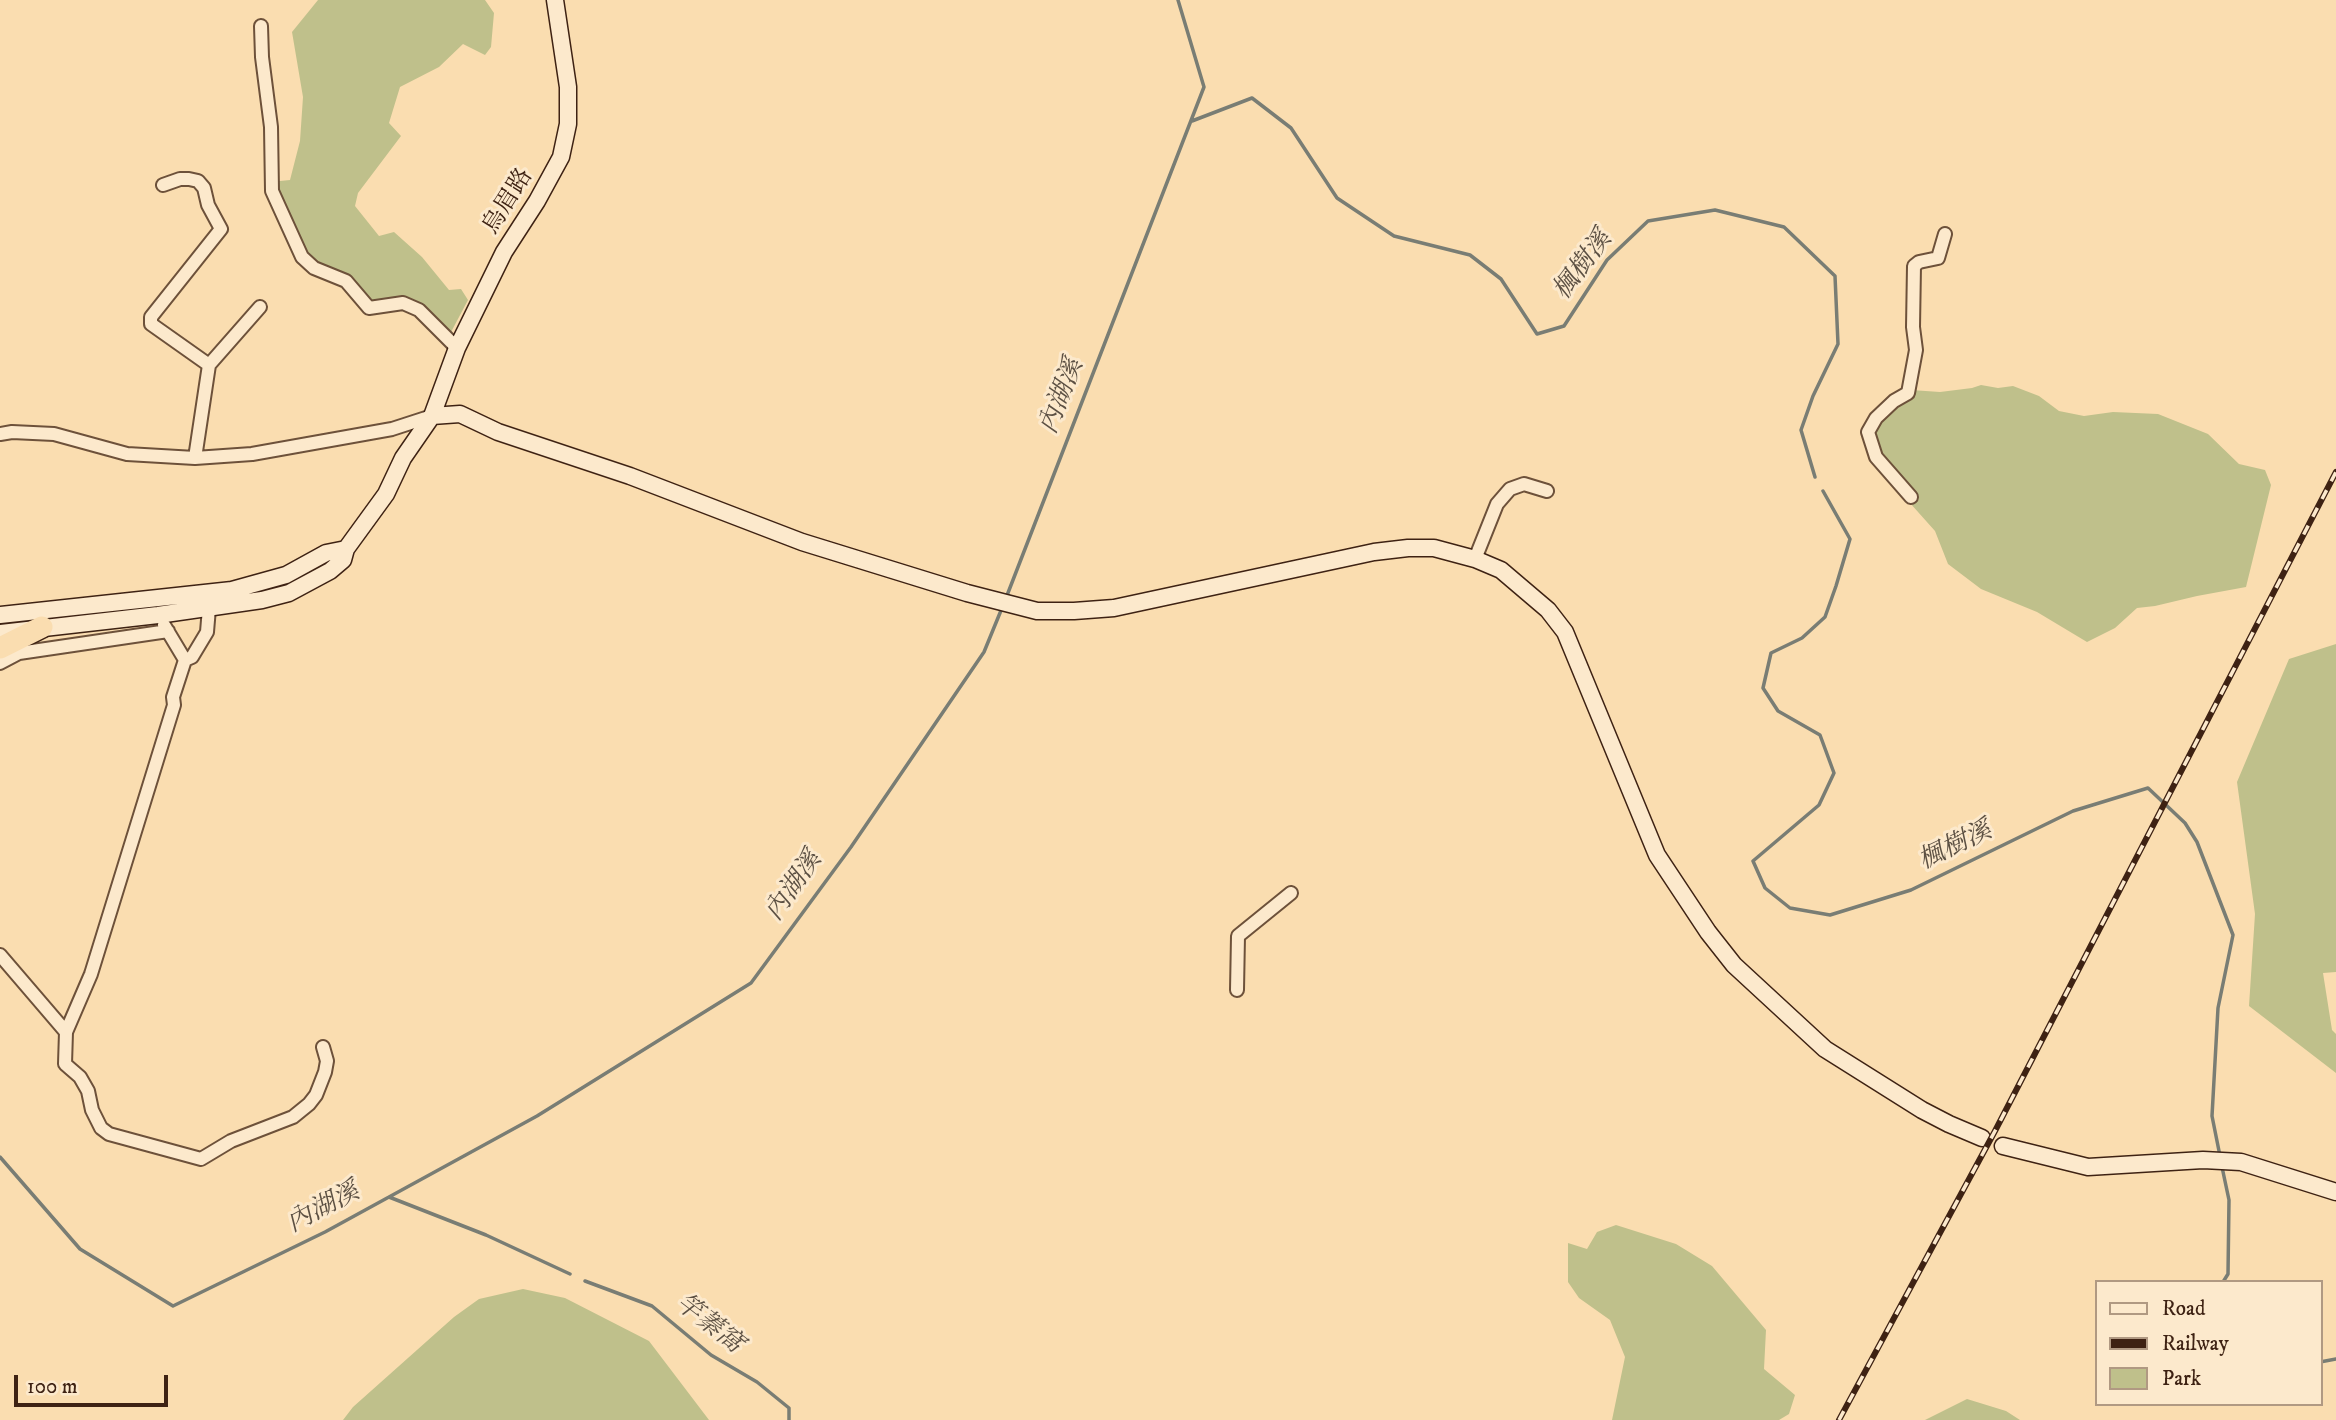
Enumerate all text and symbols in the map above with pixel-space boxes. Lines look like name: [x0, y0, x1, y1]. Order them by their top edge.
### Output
street label: 烏眉路: [478, 164, 540, 240]
water label: 楓樹溪: [1548, 225, 1620, 307]
water label: 內湖溪: [1034, 355, 1092, 439]
water label: 楓樹溪: [1914, 816, 1998, 878]
water label: 內湖溪: [760, 846, 830, 928]
water label: 內湖溪: [282, 1177, 366, 1241]
legend: [2094, 1280, 2322, 1406]
water label: 竿蓁窩: [668, 1289, 748, 1361]
text: Road: [2162, 1296, 2206, 1322]
text: Railway: [2162, 1331, 2229, 1357]
scale bar: [18, 1360, 172, 1404]
text: Park: [2162, 1366, 2201, 1392]
text: 100 m: [27, 1374, 78, 1400]

